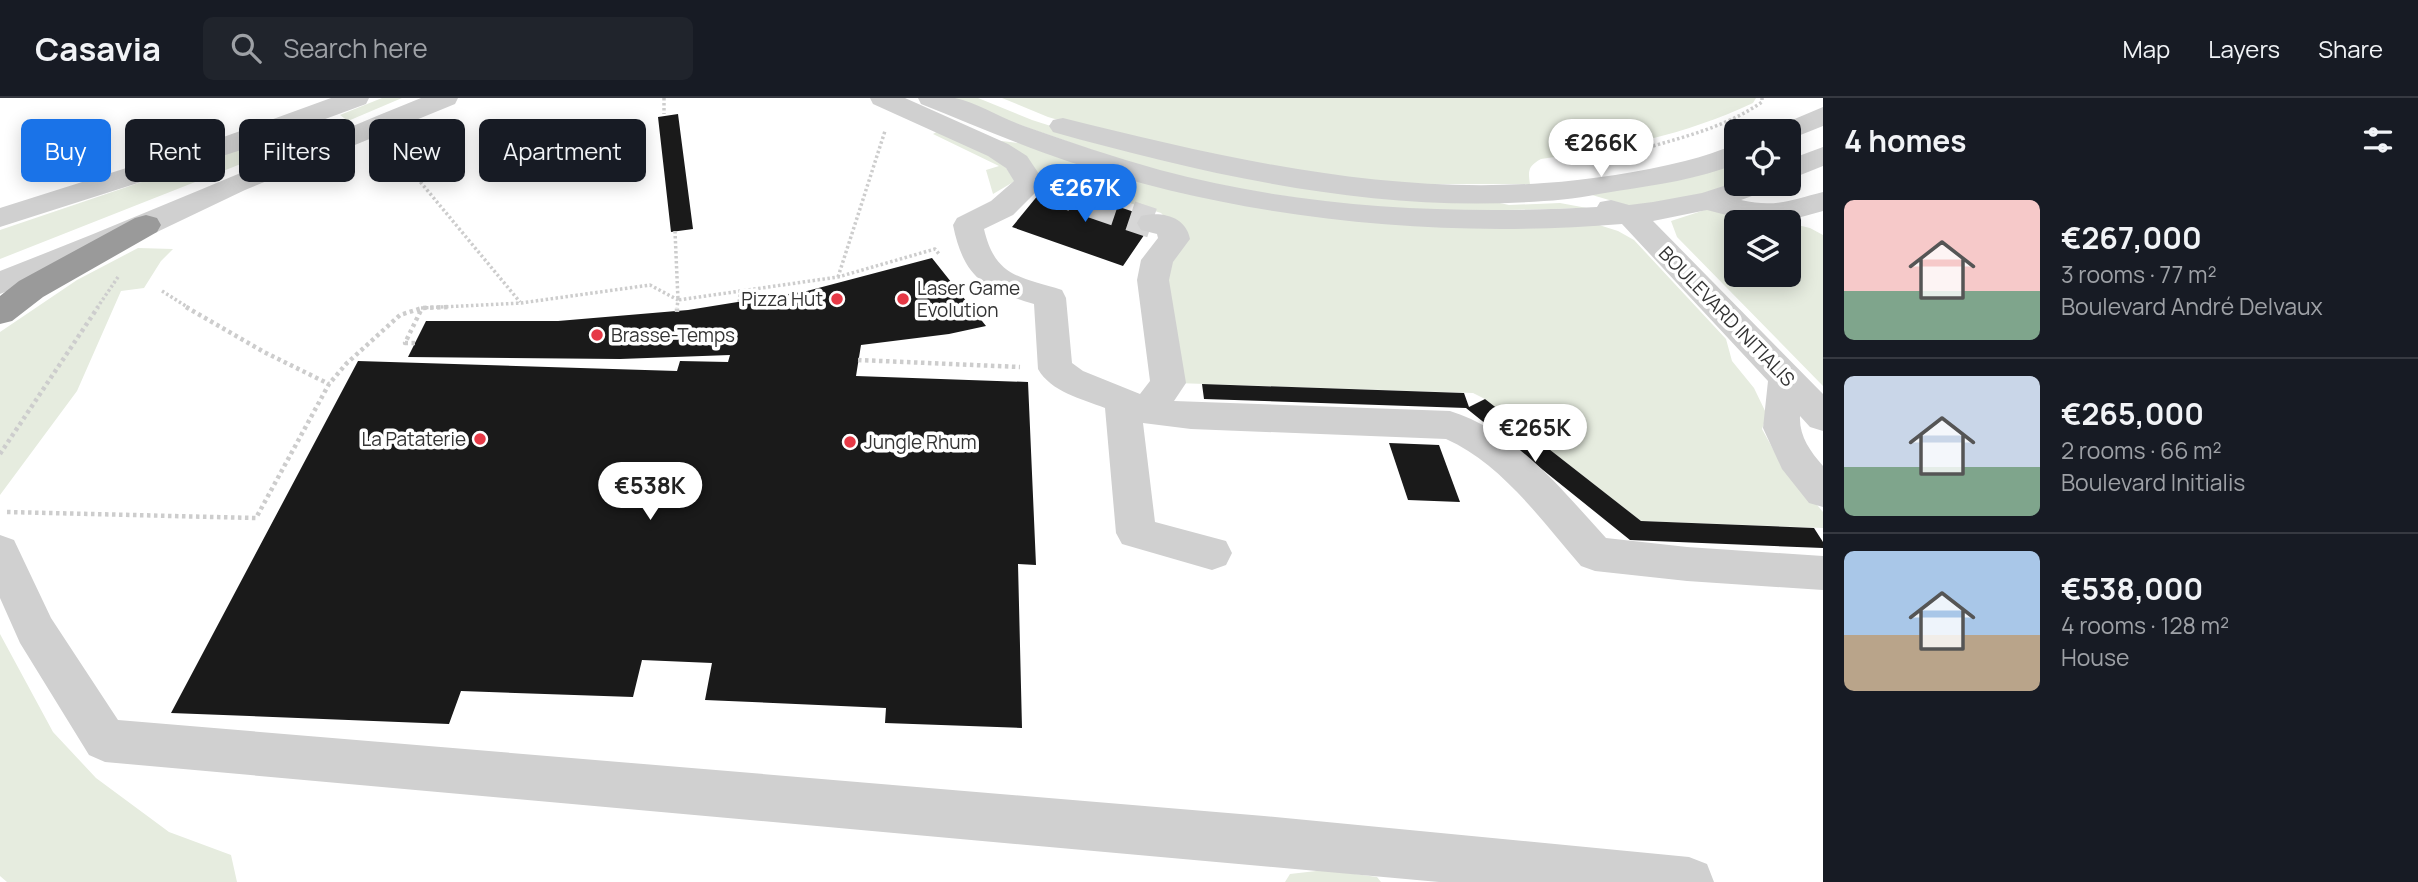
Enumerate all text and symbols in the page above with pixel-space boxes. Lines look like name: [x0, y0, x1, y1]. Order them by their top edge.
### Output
search box: [203, 17, 693, 80]
text: Casavia: [35, 26, 161, 71]
icon: search: [227, 29, 265, 67]
text: Search here: [283, 30, 428, 66]
text: Map: [2123, 32, 2170, 65]
text: Layers: [2208, 32, 2280, 65]
text: Share: [2318, 32, 2383, 65]
chip: Buy: [21, 119, 111, 182]
chip: Rent: [125, 119, 225, 182]
chip: Filters: [239, 119, 355, 182]
chip: New: [369, 119, 465, 182]
chip: Apartment: [479, 119, 646, 182]
map controls: [1724, 119, 1801, 287]
button: locate: [1724, 119, 1801, 196]
pin: €266K: [1552, 120, 1650, 179]
text: 4 homes: [1844, 120, 1967, 161]
icon: filters: [2359, 121, 2397, 159]
text: €266K: [1565, 126, 1637, 158]
pin: €267K: [1036, 164, 1134, 224]
text: €267K: [1050, 171, 1120, 203]
button: layers: [1724, 210, 1801, 287]
text: €267,000: [2061, 217, 2202, 258]
icon: home: [1900, 228, 1984, 312]
street label: BOULEVARD INITIALIS: [1653, 240, 1801, 392]
text: 3 rooms · 77 m²: [2061, 258, 2217, 290]
place label: Laser Game Evolution: [917, 275, 1020, 323]
place label: Pizza Hut: [741, 286, 823, 312]
text: Boulevard André Delvaux: [2061, 290, 2323, 322]
marker: Pizza Hut: [829, 291, 845, 307]
marker: Laser Game Evolution: [895, 291, 911, 307]
place label: Brasse-Temps: [611, 322, 735, 348]
marker: Brasse-Temps: [589, 327, 605, 343]
text: €265,000: [2061, 393, 2204, 434]
pin: €265K: [1486, 404, 1584, 464]
icon: home: [1900, 404, 1984, 488]
text: €265K: [1499, 411, 1571, 443]
place label: La Pataterie: [361, 426, 466, 452]
place label: Jungle Rhum: [864, 429, 977, 455]
marker: La Pataterie: [472, 431, 488, 447]
marker: Jungle Rhum: [842, 434, 858, 450]
text: 2 rooms · 66 m²: [2061, 434, 2222, 466]
pin: €538K: [601, 462, 699, 522]
text: Boulevard Initialis: [2061, 466, 2245, 498]
text: €538K: [614, 469, 686, 501]
text: €538,000: [2061, 568, 2203, 609]
icon: home: [1900, 579, 1984, 663]
text: 4 rooms · 128 m²: [2061, 609, 2229, 641]
text: House: [2061, 641, 2130, 673]

